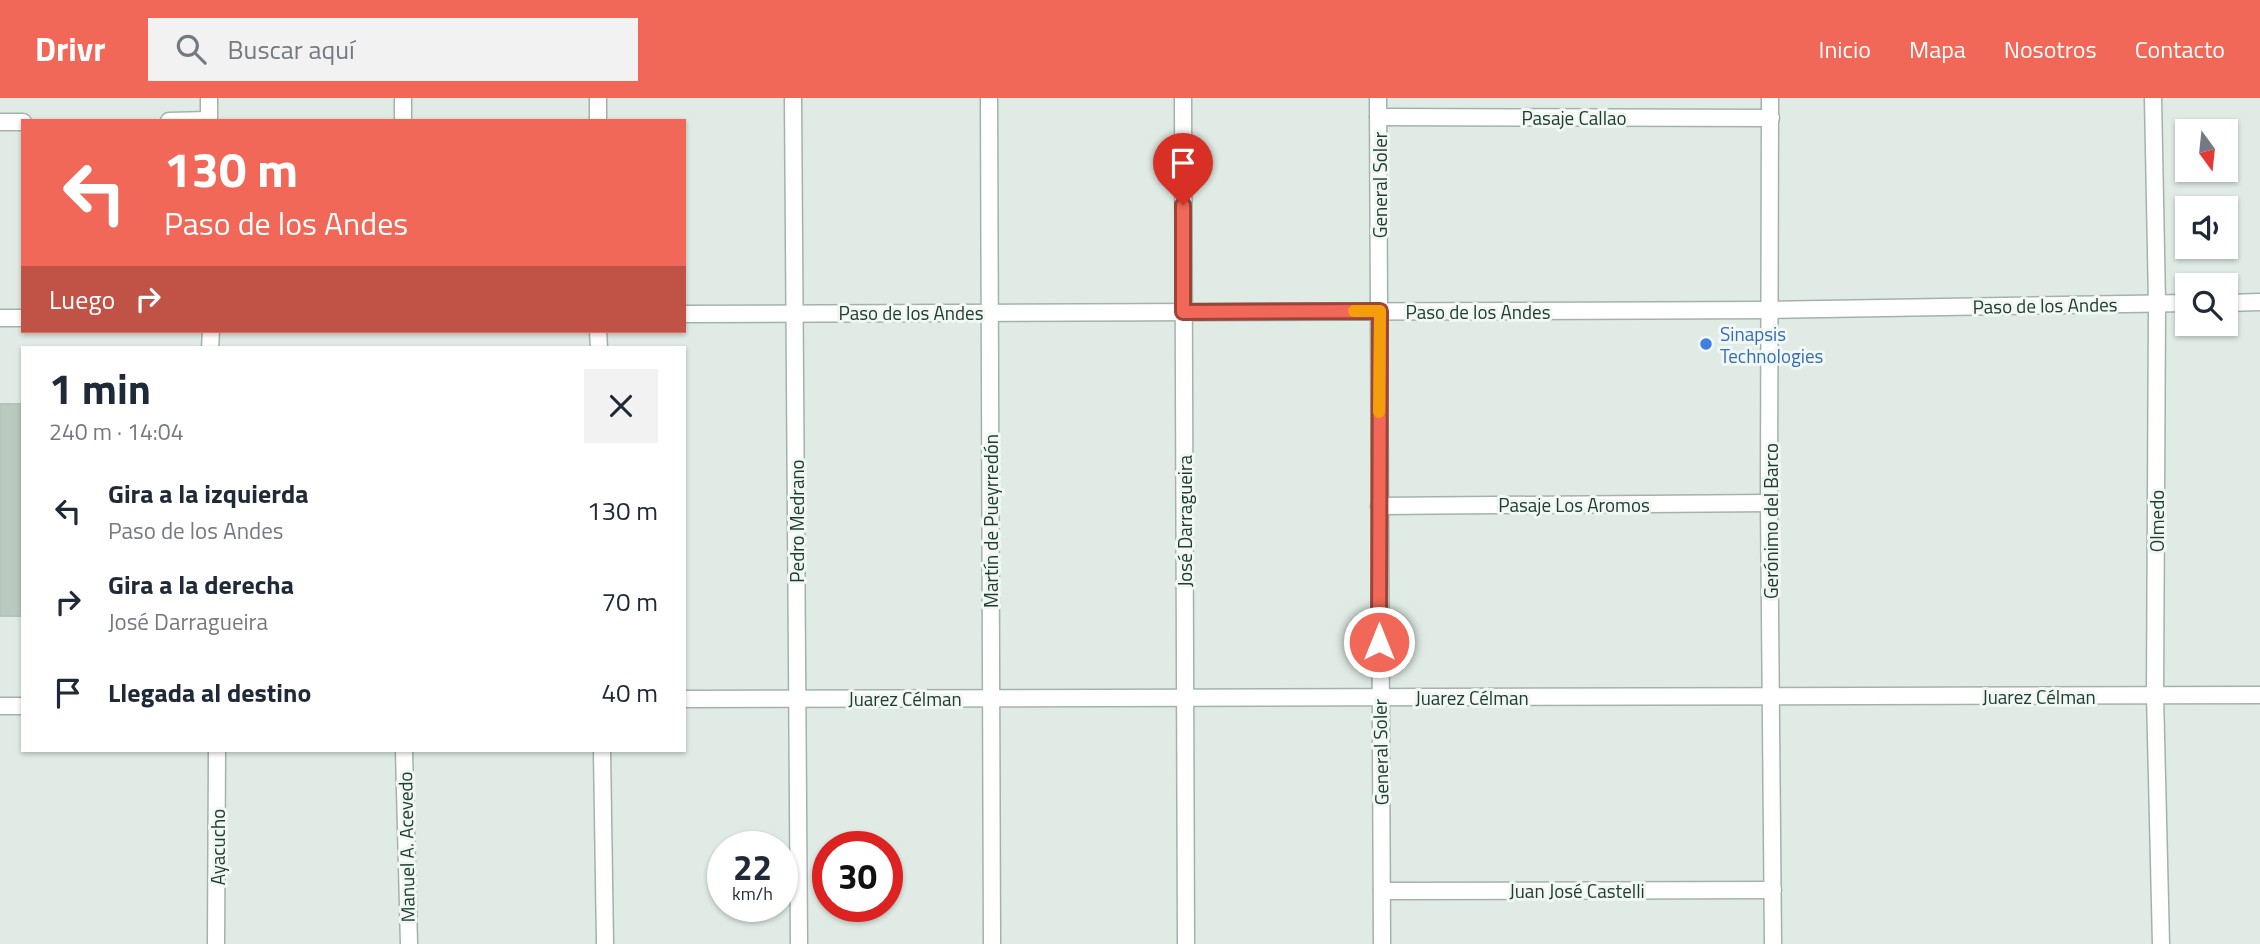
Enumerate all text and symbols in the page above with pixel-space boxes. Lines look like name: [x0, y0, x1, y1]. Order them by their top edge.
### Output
search box: [148, 18, 638, 81]
text: Drivr: [35, 24, 106, 74]
icon: search: [172, 30, 210, 68]
text: Buscar aquí: [228, 30, 355, 69]
text: Inicio: [1819, 31, 1871, 67]
text: Mapa: [1909, 31, 1966, 67]
text: Nosotros: [2004, 31, 2097, 67]
text: Contacto: [2135, 31, 2225, 67]
street label: Pasaje Callao: [1521, 103, 1627, 132]
north arrow: [2175, 119, 2238, 182]
map controls: [2175, 119, 2238, 336]
text: 130 m: [164, 131, 298, 206]
street label: General Soler: [1365, 131, 1394, 238]
pin: [1153, 133, 1213, 205]
icon: arrive: [1164, 144, 1202, 182]
icon: left: [49, 147, 140, 238]
button: sound: [2175, 196, 2238, 259]
text: Paso de los Andes: [164, 199, 408, 247]
button: search: [2175, 273, 2238, 336]
text: Luego: [49, 280, 115, 319]
icon: right: [129, 280, 167, 318]
street label: Paso de los Andes: [1972, 289, 2118, 321]
street label: Paso de los Andes: [1405, 297, 1551, 326]
street label: Paso de los Andes: [838, 298, 984, 327]
place label: Sinapsis Technologies: [1720, 319, 1824, 370]
marker: Sinapsis Technologies: [1698, 336, 1714, 352]
text: 1 min: [49, 356, 151, 420]
button: close: [584, 369, 658, 443]
text: 240 m · 14:04: [49, 414, 184, 449]
street label: Martín de Pueyrredón: [976, 434, 1005, 608]
street label: Gerónimo del Barco: [1756, 443, 1785, 599]
street label: José Darragueira: [1170, 454, 1199, 587]
street label: Pedro Medrano: [782, 459, 811, 583]
text: Gira a la izquierda: [108, 474, 309, 513]
street label: Pasaje Los Aromos: [1498, 490, 1650, 519]
street label: Olmedo: [2142, 490, 2171, 552]
text: 130 m: [587, 491, 658, 530]
icon: left: [49, 492, 87, 530]
text: Paso de los Andes: [108, 513, 284, 548]
text: Gira a la derecha: [108, 565, 294, 604]
text: 70 m: [601, 582, 658, 621]
icon: right: [49, 583, 87, 621]
text: José Darragueira: [108, 604, 268, 639]
position arrow: [1342, 605, 1416, 679]
text: Llegada al destino: [108, 673, 311, 712]
text: 40 m: [601, 673, 658, 712]
icon: arrive: [49, 674, 87, 712]
street label: Juarez Célman: [1982, 682, 2096, 711]
street label: Juarez Célman: [1415, 683, 1529, 712]
street label: Juarez Célman: [848, 684, 962, 713]
street label: General Soler: [1365, 698, 1395, 806]
street label: Manuel A. Acevedo: [390, 771, 422, 923]
street label: Ayacucho: [203, 809, 232, 885]
speed limit sign: 30: [812, 831, 903, 922]
text: 22: [733, 840, 772, 894]
street label: Juan José Castelli: [1509, 876, 1645, 905]
text: km/h: [732, 880, 773, 907]

